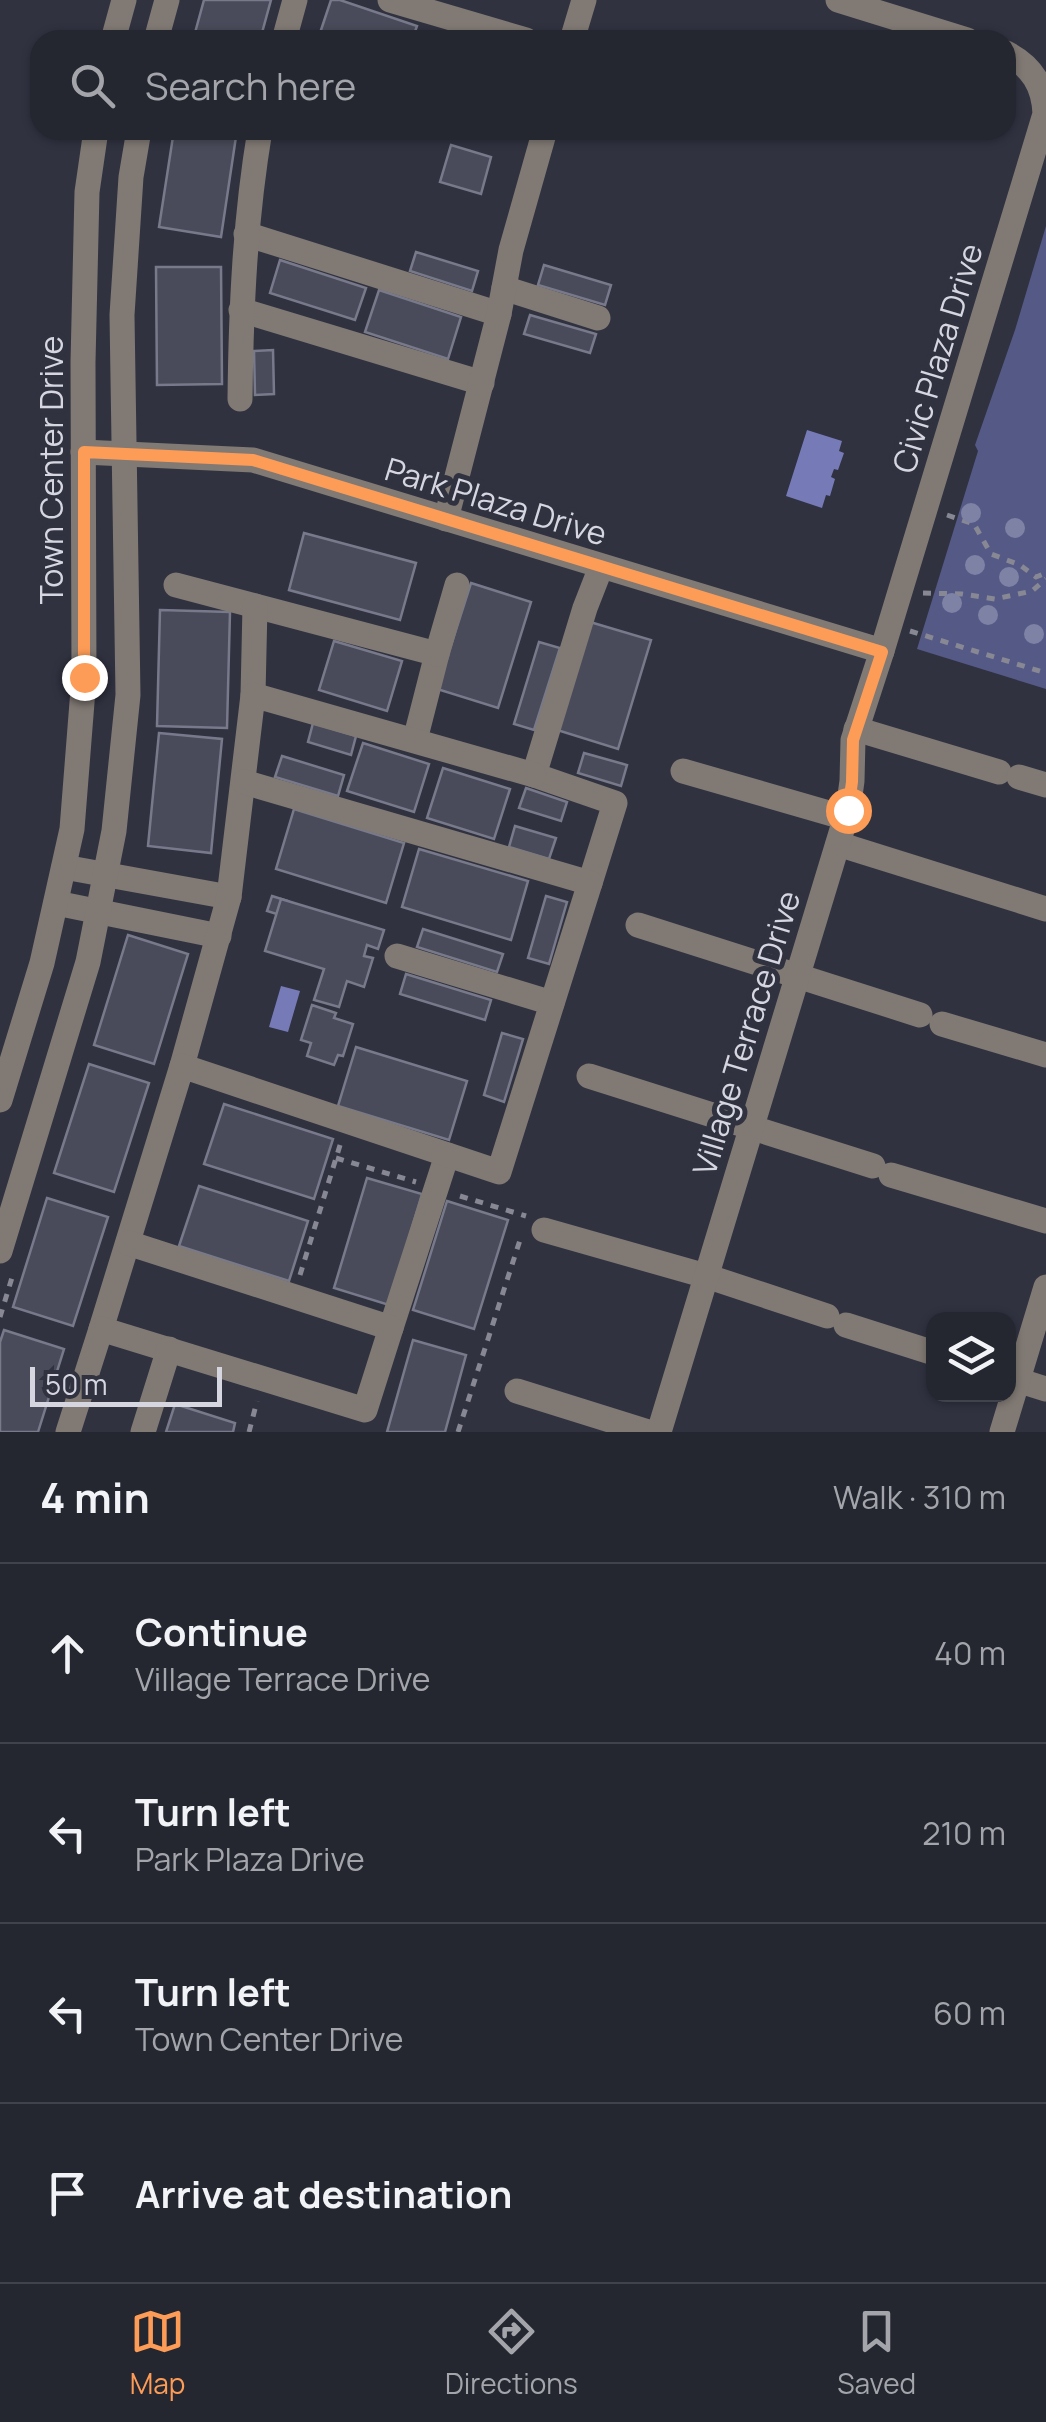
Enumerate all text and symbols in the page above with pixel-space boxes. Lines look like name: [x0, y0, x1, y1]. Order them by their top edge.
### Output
search box: [30, 30, 1016, 140]
icon: search: [65, 58, 120, 113]
text: Search here: [145, 59, 356, 111]
street label: Civic Plaza Drive: [881, 238, 993, 478]
street label: Town Center Drive: [29, 336, 73, 604]
street label: Park Plaza Drive: [380, 446, 612, 556]
route end: [62, 655, 108, 701]
route start: [826, 788, 872, 834]
street label: Village Terrace Drive: [682, 885, 810, 1181]
map controls: [926, 1312, 1016, 1402]
button: layers: [926, 1312, 1016, 1402]
scale bar: [30, 1362, 222, 1406]
text: 50 m: [45, 1365, 108, 1403]
text: 4 min: [40, 1468, 150, 1526]
text: Walk · 310 m: [833, 1475, 1006, 1519]
text: Continue: [135, 1605, 308, 1657]
icon: ahead: [40, 1626, 95, 1681]
text: 40 m: [934, 1631, 1006, 1675]
text: Village Terrace Drive: [135, 1657, 431, 1701]
text: Turn left: [135, 1785, 291, 1837]
icon: left: [40, 1806, 95, 1861]
text: 210 m: [922, 1811, 1006, 1855]
text: Park Plaza Drive: [135, 1837, 365, 1881]
text: Turn left: [135, 1965, 291, 2017]
icon: left: [40, 1986, 95, 2041]
text: 60 m: [933, 1991, 1006, 2035]
text: Town Center Drive: [135, 2017, 404, 2061]
icon: arrive: [40, 2166, 95, 2221]
text: Arrive at destination: [135, 2167, 512, 2219]
tab: Map: [130, 2304, 185, 2402]
tab: Directions: [445, 2304, 578, 2402]
tab: Saved: [837, 2304, 916, 2402]

